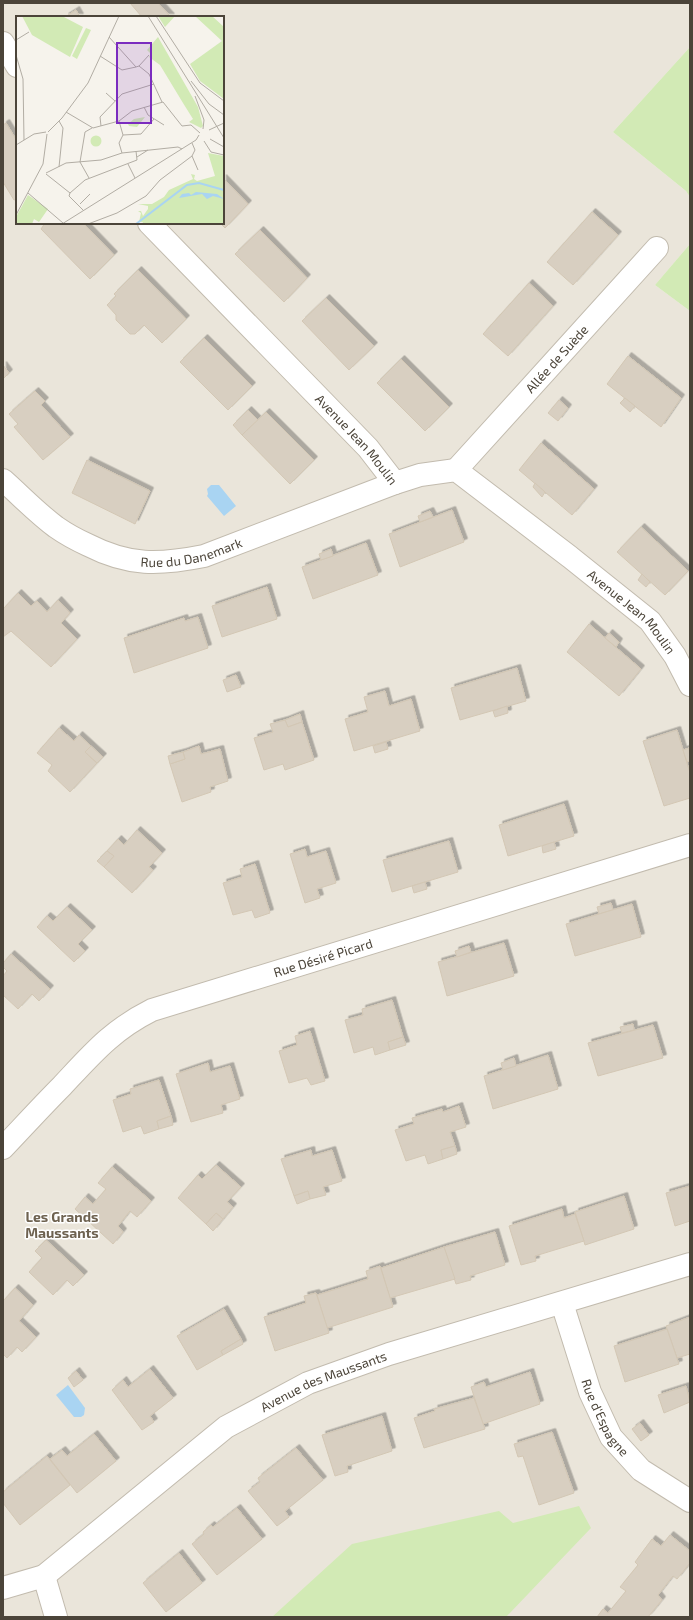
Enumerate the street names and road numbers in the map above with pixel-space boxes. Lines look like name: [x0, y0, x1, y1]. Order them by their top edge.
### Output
street label: Allée de Suède: [522, 321, 592, 396]
street label: Avenue Jean Moulin: [312, 391, 401, 488]
street label: Rue du Danemark: [140, 534, 245, 570]
street label: Avenue Jean Moulin: [584, 566, 679, 657]
street label: Rue Désiré Picard: [272, 935, 374, 980]
street label: Avenue des Maussants: [258, 1348, 389, 1415]
street label: Rue d'Espagne: [578, 1377, 632, 1459]

